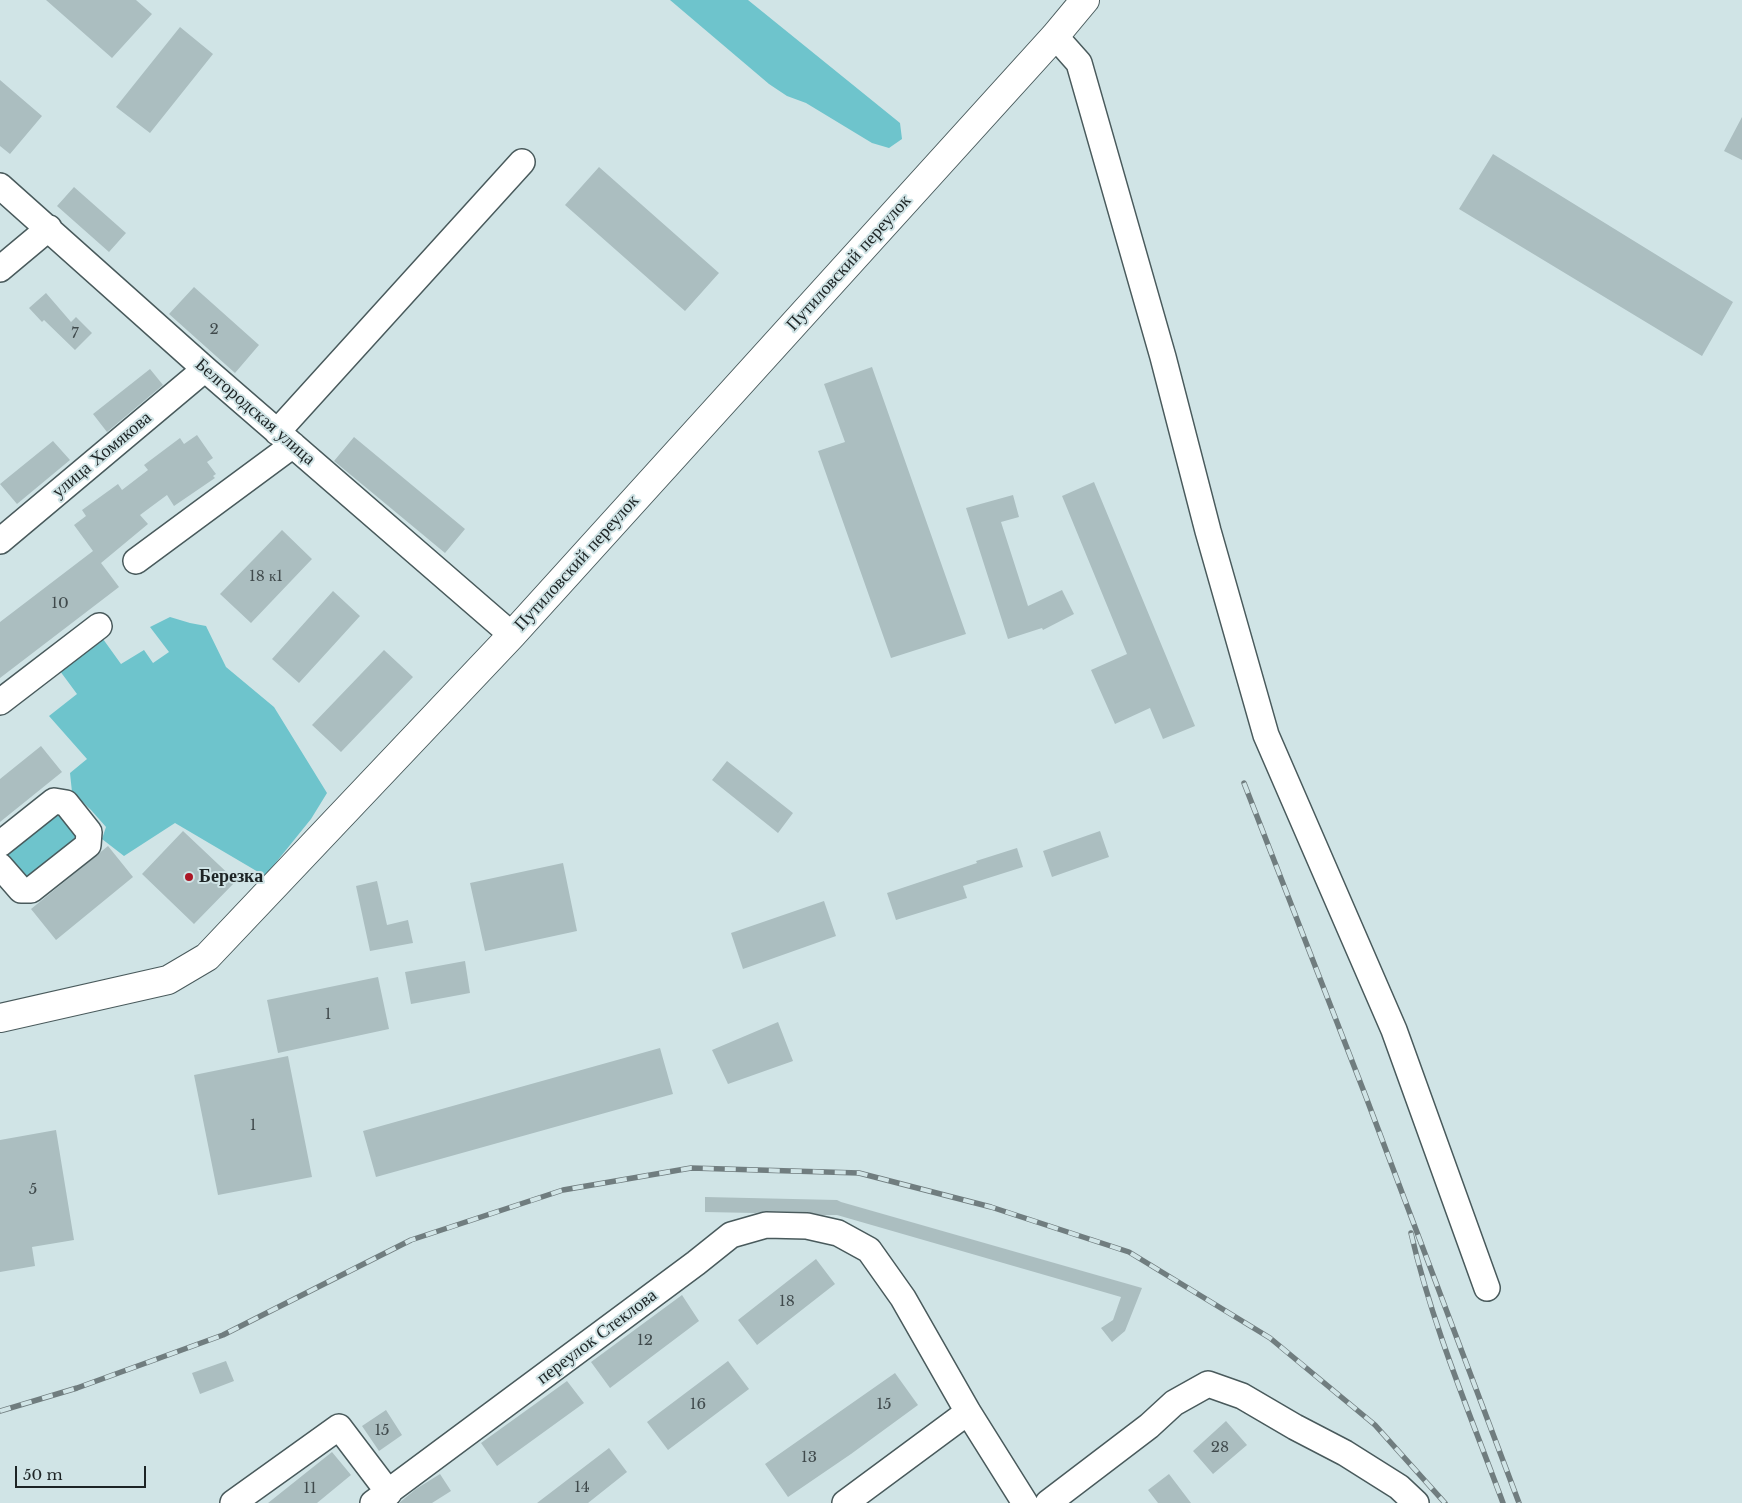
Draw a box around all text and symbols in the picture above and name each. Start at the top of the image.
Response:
street label: Путиловский переулок [782,190,916,336]
house number: 2 [209,321,219,339]
house number: 7 [71,325,79,343]
street label: Белгородская улица [190,354,320,470]
street label: улица Хомякова [48,407,156,503]
street label: Путиловский переулок [510,490,644,636]
house number: 18 к1 [249,568,283,586]
house number: 10 [51,595,69,613]
place label: Березка [199,866,263,888]
marker: Березка [183,871,195,883]
house number: 1 [325,1006,331,1024]
house number: 1 [250,1117,256,1135]
house number: 5 [29,1181,37,1199]
street label: переулок Стеклова [533,1285,661,1389]
house number: 18 [779,1293,795,1311]
house number: 12 [637,1332,653,1350]
house number: 16 [690,1396,706,1414]
house number: 15 [876,1396,892,1414]
house number: 15 [374,1422,390,1440]
house number: 28 [1211,1439,1229,1457]
house number: 13 [801,1449,817,1467]
scale bar [18,1456,149,1488]
text: 50 m [23,1465,63,1484]
house number: 14 [574,1479,590,1497]
house number: 11 [303,1480,317,1498]

